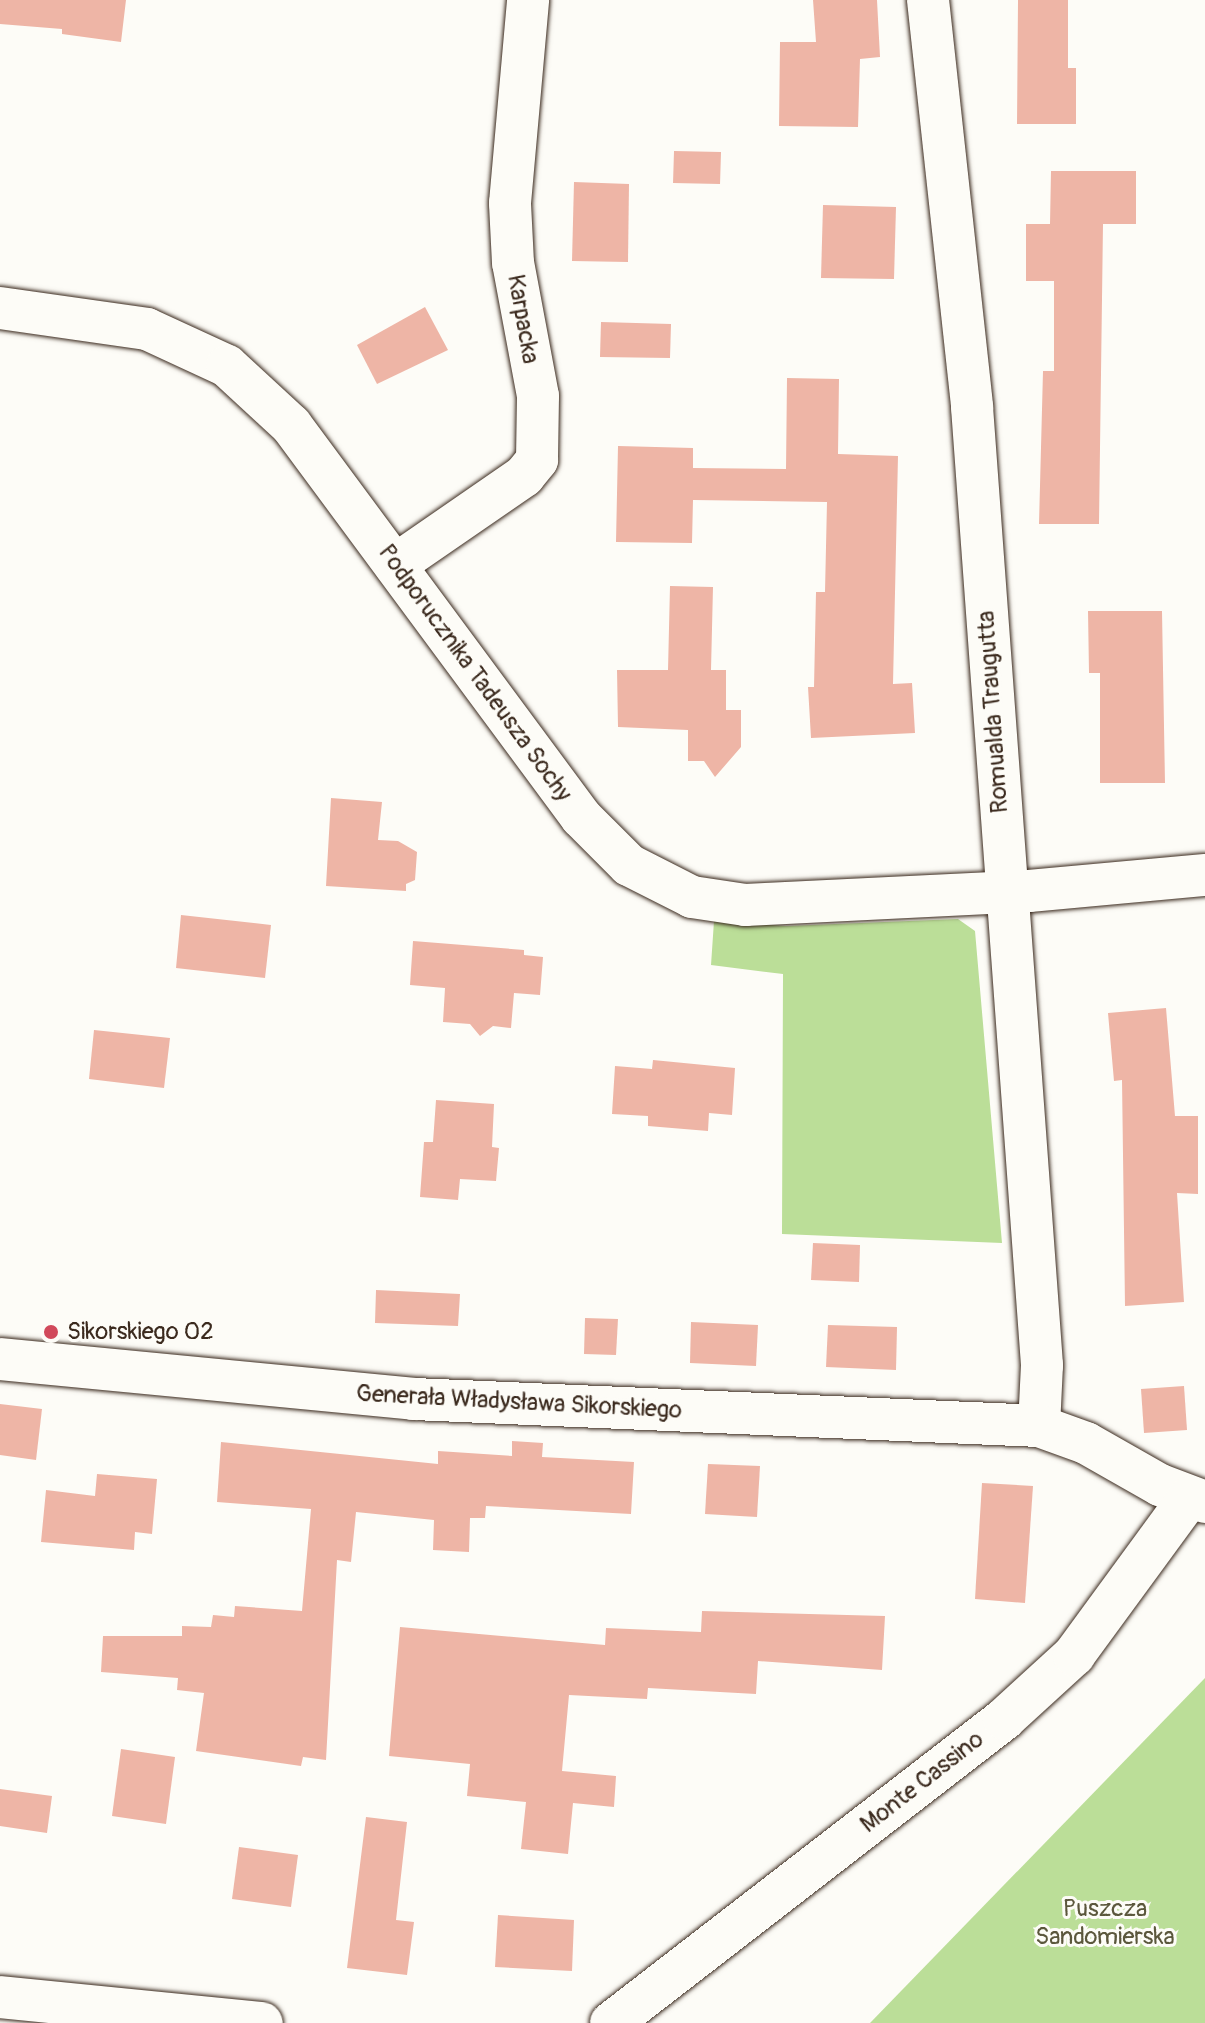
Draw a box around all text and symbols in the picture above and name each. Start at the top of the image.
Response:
street label: Karpacka [501,272,545,366]
street label: Podporucznika Tadeusza Sochy [372,539,578,807]
street label: Romualda Traugutta [972,610,1014,814]
place label: Sikorskiego 02 [67,1318,214,1346]
marker: Sikorskiego 02 [42,1323,60,1341]
street label: Generała Władysława Sikorskiego [355,1379,683,1425]
street label: Monte Cassino [855,1725,989,1839]
park label: Puszcza Sandomierska [1035,1895,1175,1951]

